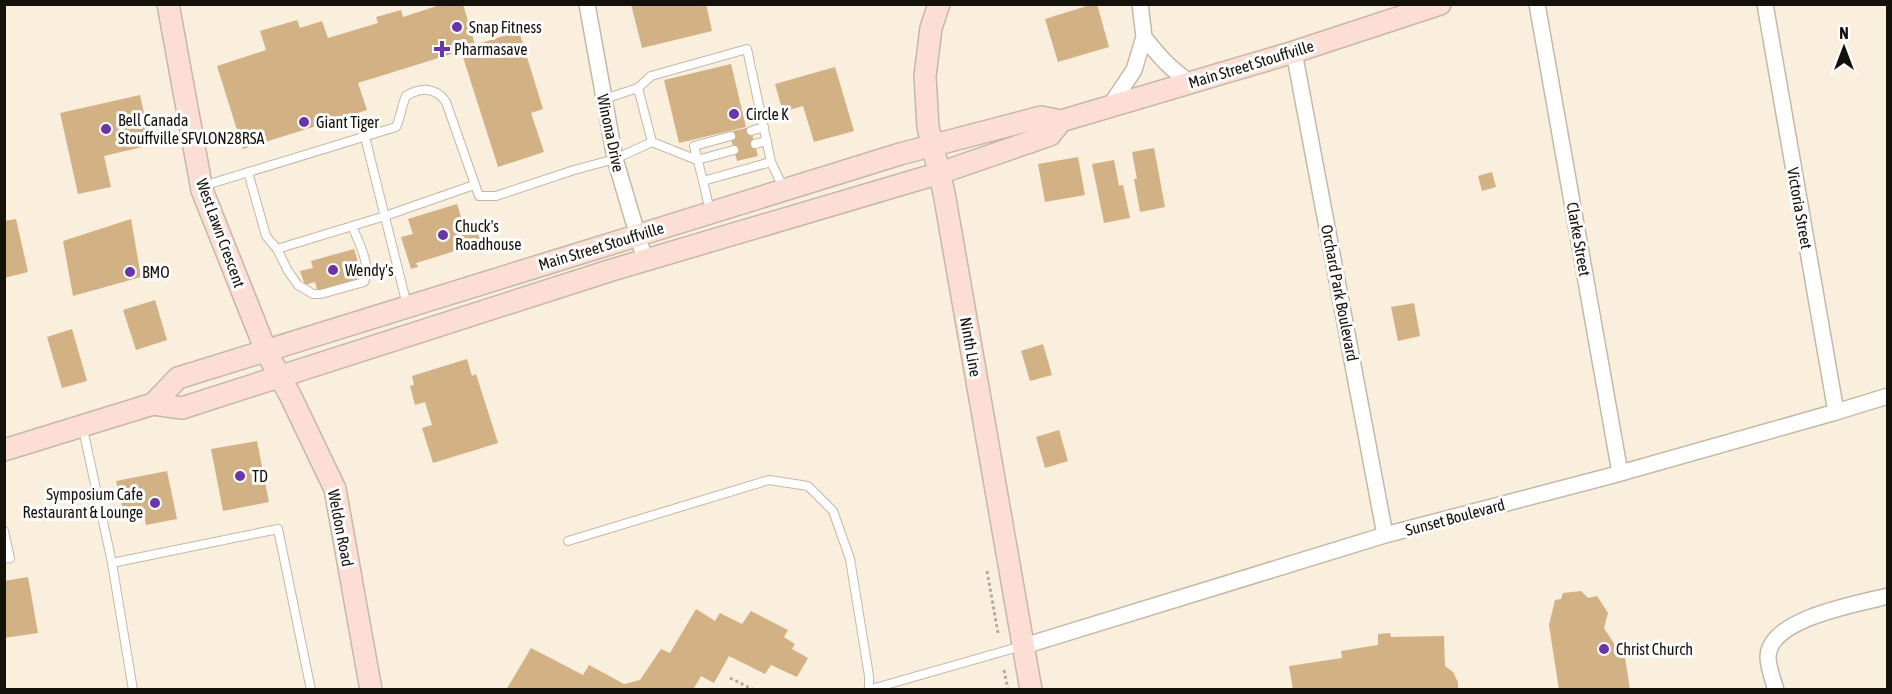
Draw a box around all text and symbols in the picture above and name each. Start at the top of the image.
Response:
place label: Snap Fitness [469,18,542,37]
north arrow [1814,18,1874,78]
marker: Snap Fitness [450,20,464,34]
text: N [1839,24,1849,42]
street label: Main Street Stouffville [1186,36,1316,92]
place label: Pharmasave [454,40,528,58]
marker: Pharmasave [435,42,449,56]
street label: Winona Drive [594,92,628,174]
place label: Circle K [746,105,789,123]
marker: Circle K [727,107,741,121]
place label: Bell Canada Stouffville SFVLON28RSA [118,111,265,147]
place label: Giant Tiger [316,113,379,132]
marker: Giant Tiger [297,115,311,129]
marker: Bell Canada Stouffville SFVLON28RSA [99,122,113,136]
street label: Victoria Street [1784,166,1816,251]
street label: West Lawn Crescent [193,176,249,290]
street label: Clarke Street [1564,201,1594,278]
place label: Chuck's Roadhouse [455,217,521,253]
street label: Main Street Stouffville [536,218,666,274]
street label: Orchard Park Boulevard [1318,223,1362,363]
marker: Chuck's Roadhouse [436,228,450,242]
place label: Wendy's [345,261,394,280]
place label: BMO [142,263,170,281]
marker: Wendy's [326,263,340,277]
marker: BMO [123,265,137,279]
street label: Ninth Line [957,316,985,378]
place label: TD [252,467,268,485]
marker: TD [233,469,247,483]
place label: Symposium Cafe Restaurant & Lounge [22,485,143,522]
street label: Weldon Road [325,488,357,568]
street label: Sunset Boulevard [1403,495,1507,539]
marker: Symposium Cafe Restaurant & Lounge [148,496,162,510]
place label: Christ Church [1616,640,1693,658]
marker: Christ Church [1597,642,1611,656]

